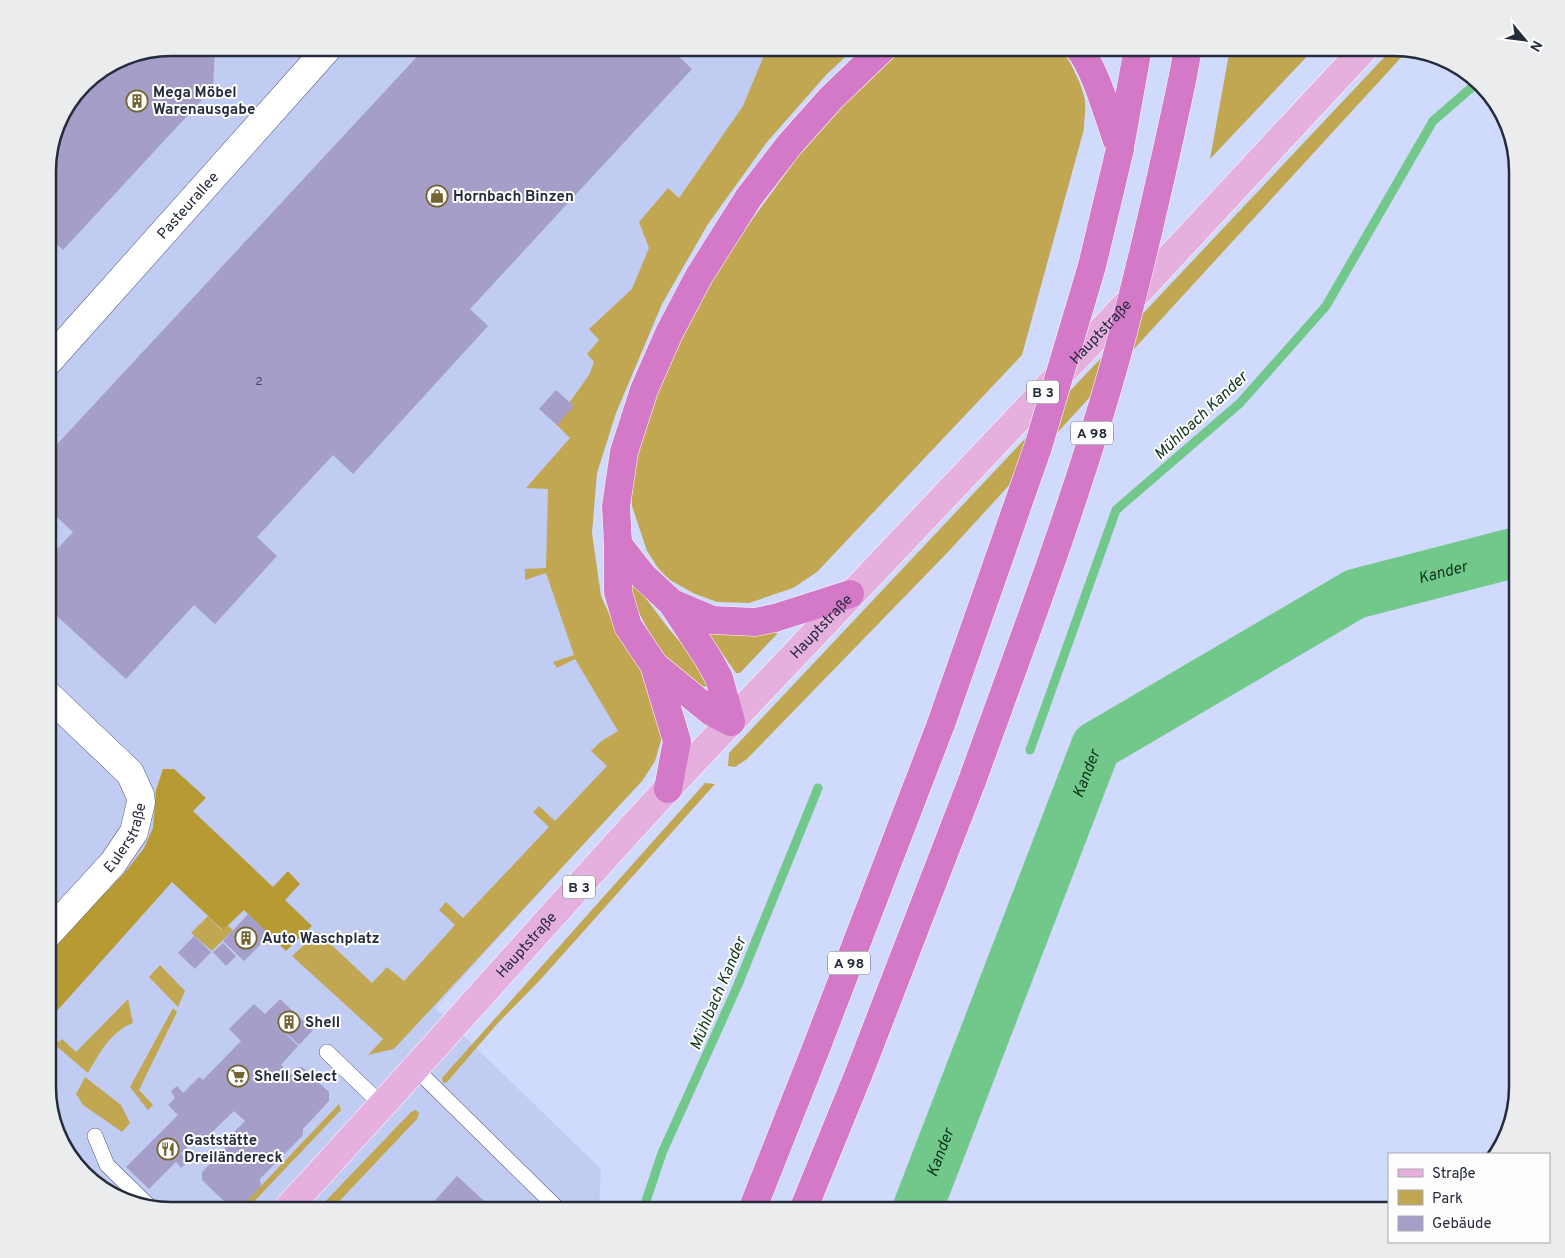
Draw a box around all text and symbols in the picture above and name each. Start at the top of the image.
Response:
north arrow [1500,15,1550,65]
text: N [1525,37,1545,54]
place label: Mega Möbel Warenausgabe [153,84,255,120]
building icon: Mega Möbel Warenausgabe [125,89,149,113]
street label: Pasteurallee [154,169,224,244]
shop icon: Hornbach Binzen [425,184,449,208]
place label: Hornbach Binzen [453,188,574,207]
street label: Hauptstraße [1067,296,1137,369]
water label: Mühlbach Kander [1150,367,1254,465]
house number: 2 [255,374,263,390]
road number: B 3 [1027,381,1059,404]
road number: A 98 [1071,422,1113,444]
water label: Kander [1416,557,1472,589]
street label: Hauptstraße [787,591,857,664]
water label: Kander [1069,745,1106,801]
street label: Eulerstraße [100,801,151,878]
road number: B 3 [563,876,595,899]
street label: Hauptstraße [493,909,562,983]
building icon: Auto Waschplatz [234,926,258,950]
place label: Auto Waschplatz [262,930,380,949]
water label: Mühlbach Kander [686,933,752,1053]
road number: A 98 [828,951,870,974]
building icon: Shell [277,1010,301,1034]
place label: Shell [305,1014,340,1033]
supermarket icon: Shell Select [226,1064,250,1088]
place label: Shell Select [254,1068,337,1087]
water label: Kander [923,1124,960,1180]
place label: Gaststätte Dreiländereck [184,1132,283,1168]
restaurant icon: Gaststätte Dreiländereck [156,1137,180,1161]
legend [1388,1153,1550,1243]
text: Straße [1432,1165,1476,1184]
text: Park [1432,1190,1463,1209]
text: Gebäude [1432,1215,1492,1234]

